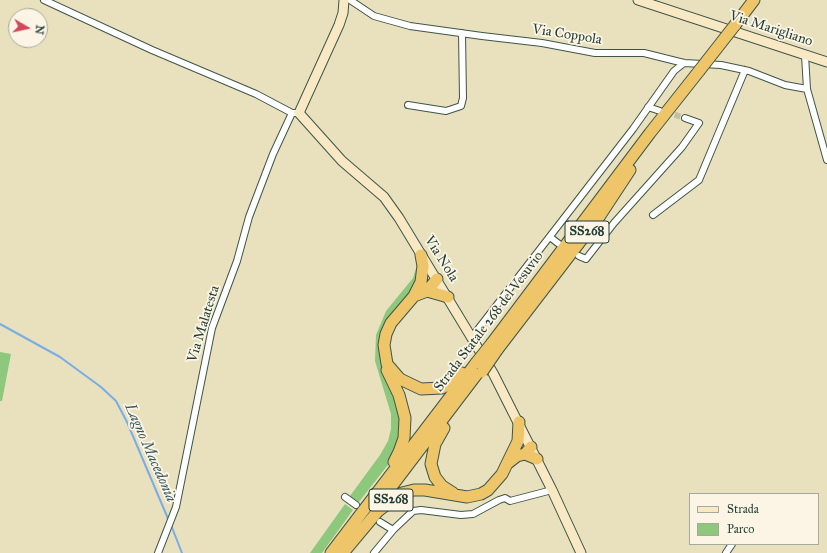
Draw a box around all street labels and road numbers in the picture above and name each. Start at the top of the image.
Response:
street label: Via Marigliano [727,8,815,50]
street label: Via Coppola [531,21,603,49]
road number: SS268 [565,221,609,243]
street label: Via Nola [420,233,462,285]
street label: Strada Statale 268 del Vesuvio [431,248,547,396]
street label: Via Malatesta [184,284,224,364]
road number: SS268 [369,489,413,511]

